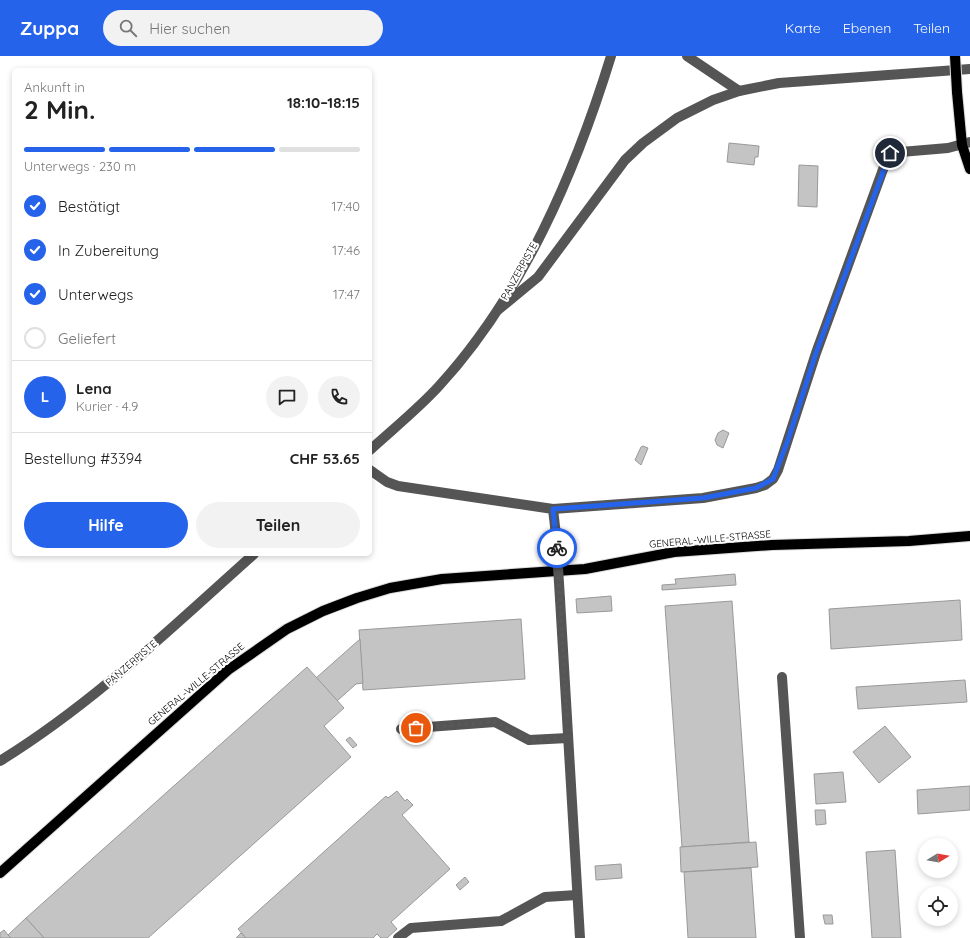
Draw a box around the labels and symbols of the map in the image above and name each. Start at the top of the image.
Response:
pin [873,136,907,170]
street label: PANZERPISTE [498,240,540,302]
street label: GENERAL-WILLE-STRASSE [649,527,772,551]
courier [537,528,577,568]
street label: PANZERPISTE [103,637,160,689]
street label: GENERAL-WILLE-STRASSE [145,640,247,728]
pin [399,711,433,745]
north arrow [918,838,958,878]

